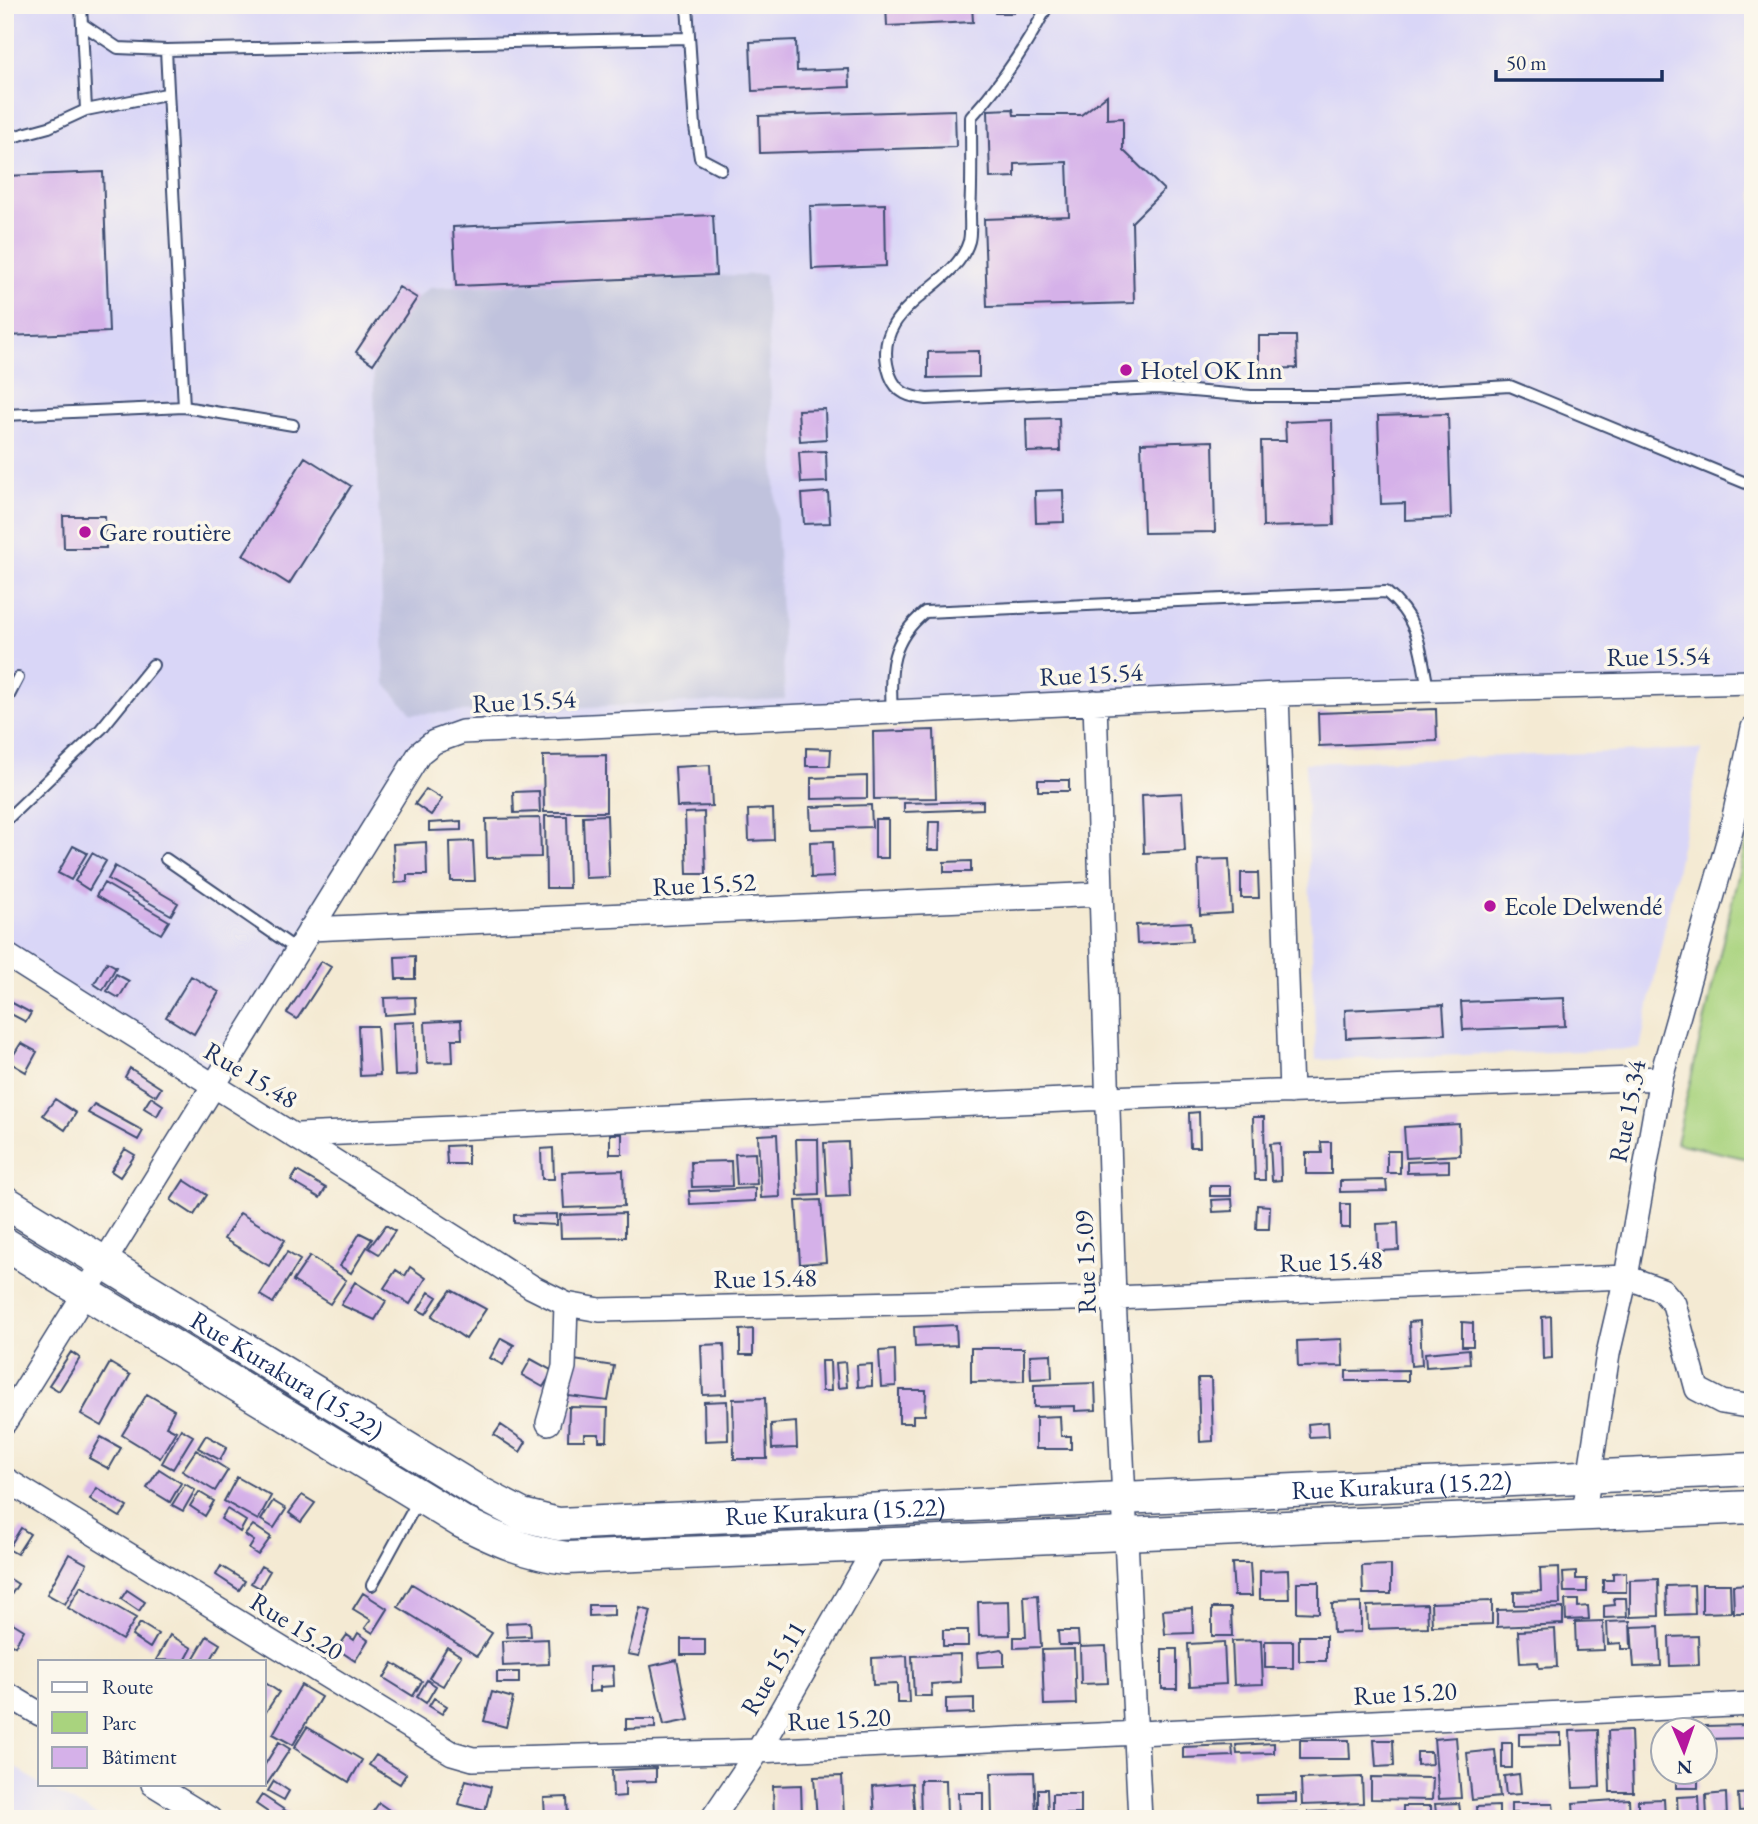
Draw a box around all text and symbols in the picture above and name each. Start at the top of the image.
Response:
scale bar [1496,38,1662,82]
text: 50 m [1506,49,1547,76]
place label: Hotel OK Inn [1140,353,1283,387]
marker: Hotel OK Inn [1118,362,1134,378]
place label: Gare routière [99,515,231,549]
marker: Gare routière [77,524,93,540]
street label: Rue 15.54 [1606,638,1711,674]
street label: Rue 15.54 [1038,654,1144,694]
street label: Rue 15.54 [471,681,577,721]
street label: Rue 15.52 [651,864,757,904]
place label: Ecole Delwendé [1504,889,1662,923]
marker: Ecole Delwendé [1482,898,1498,914]
street label: Rue 15.48 [198,1034,304,1116]
street label: Rue 15.34 [1600,1056,1654,1165]
street label: Rue 15.09 [1066,1209,1104,1314]
street label: Rue 15.48 [1279,1242,1383,1280]
street label: Rue 15.48 [713,1260,817,1296]
street label: Rue Kurakura (15.22) [184,1303,390,1447]
street label: Rue Kurakura (15.22) [1291,1463,1512,1507]
street label: Rue Kurakura (15.22) [724,1489,946,1533]
street label: Rue 15.20 [244,1584,350,1668]
street label: Rue 15.11 [732,1615,814,1721]
legend [38,1660,266,1786]
text: Route [102,1673,153,1700]
street label: Rue 15.20 [1352,1673,1458,1713]
street label: Rue 15.20 [786,1699,892,1739]
text: Parc [102,1709,136,1736]
north arrow [1650,1716,1720,1786]
text: Bâtiment [102,1743,177,1770]
text: N [1676,1755,1693,1780]

